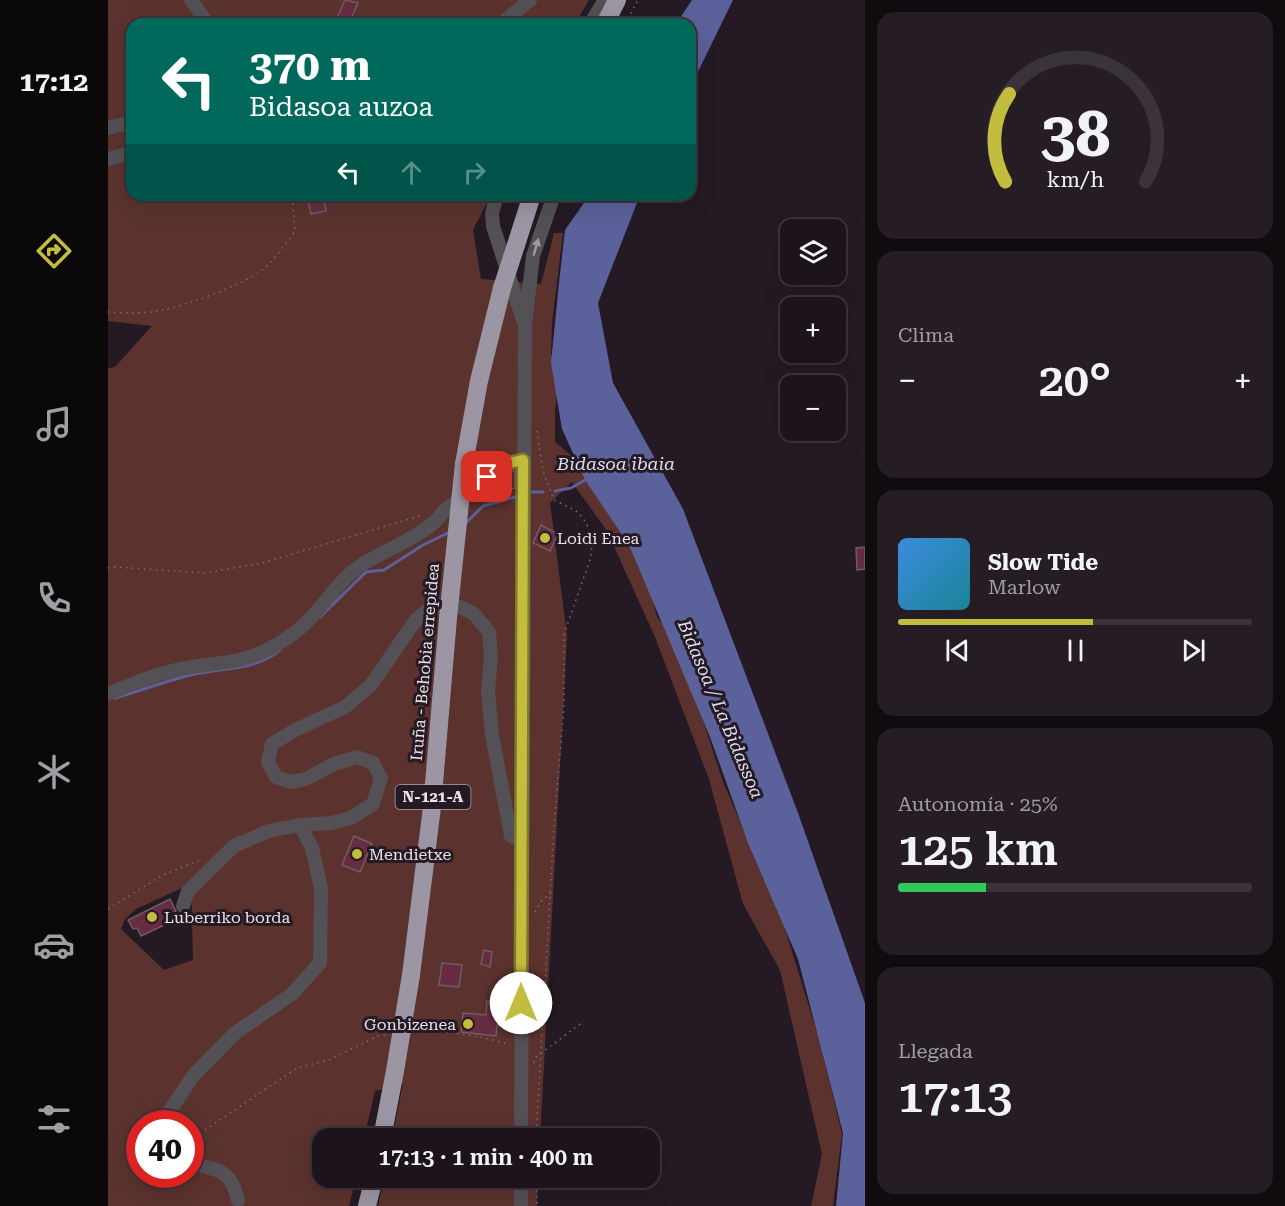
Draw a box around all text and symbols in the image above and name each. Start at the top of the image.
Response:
text: 370 m [249,41,371,90]
icon: left [150,42,228,120]
text: 17:12 [20,66,88,98]
text: Bidasoa auzoa [249,91,433,123]
text: 38 [1040,99,1110,172]
icon: left [332,156,365,189]
icon: ahead [395,156,428,189]
icon: right [458,156,491,189]
text: km/h [1046,168,1104,193]
map controls [780,219,846,441]
button: layers [780,219,846,285]
icon: directions [33,230,75,272]
one-way arrow [532,238,541,256]
button: + [780,297,846,363]
text: Clima [898,323,954,347]
text: 20° [1039,354,1111,407]
text: − [898,361,916,400]
text: + [1234,361,1252,400]
button: − [780,375,846,441]
icon: music [33,403,75,445]
pin [461,451,512,502]
water label: Bidasoa ibaia [556,453,675,474]
icon: arrive [470,460,503,493]
place label: Loidi Enea [557,529,640,548]
marker: Loidi Enea [538,531,552,545]
text: Slow Tide [988,550,1098,575]
street label: Iruña - Behobia errepidea [407,562,443,762]
text: Marlow [988,575,1061,599]
icon: phone [33,577,75,619]
water label: Bidasoa / La Bidassoa [673,616,768,802]
icon: previous [941,634,974,667]
icon: pause [1059,634,1092,667]
icon: next [1177,634,1210,667]
icon: climate [33,751,75,793]
road number: N-121-A [396,785,470,809]
text: Autonomía · 25% [898,792,1058,816]
text: 125 km [898,823,1058,876]
place label: Mendietxe [369,845,452,864]
marker: Mendietxe [350,847,364,861]
place label: Luberriko borda [164,908,291,927]
marker: Luberriko borda [145,910,159,924]
icon: car [33,924,75,966]
position arrow [489,971,553,1035]
place label: Gonbizenea [364,1015,456,1034]
marker: Gonbizenea [461,1017,475,1031]
text: Llegada [898,1039,973,1063]
text: 17:13 [898,1070,1012,1123]
icon: filters [33,1098,75,1140]
speed limit sign: 40 [126,1110,204,1188]
text: 17:13 · 1 min · 400 m [379,1145,593,1170]

